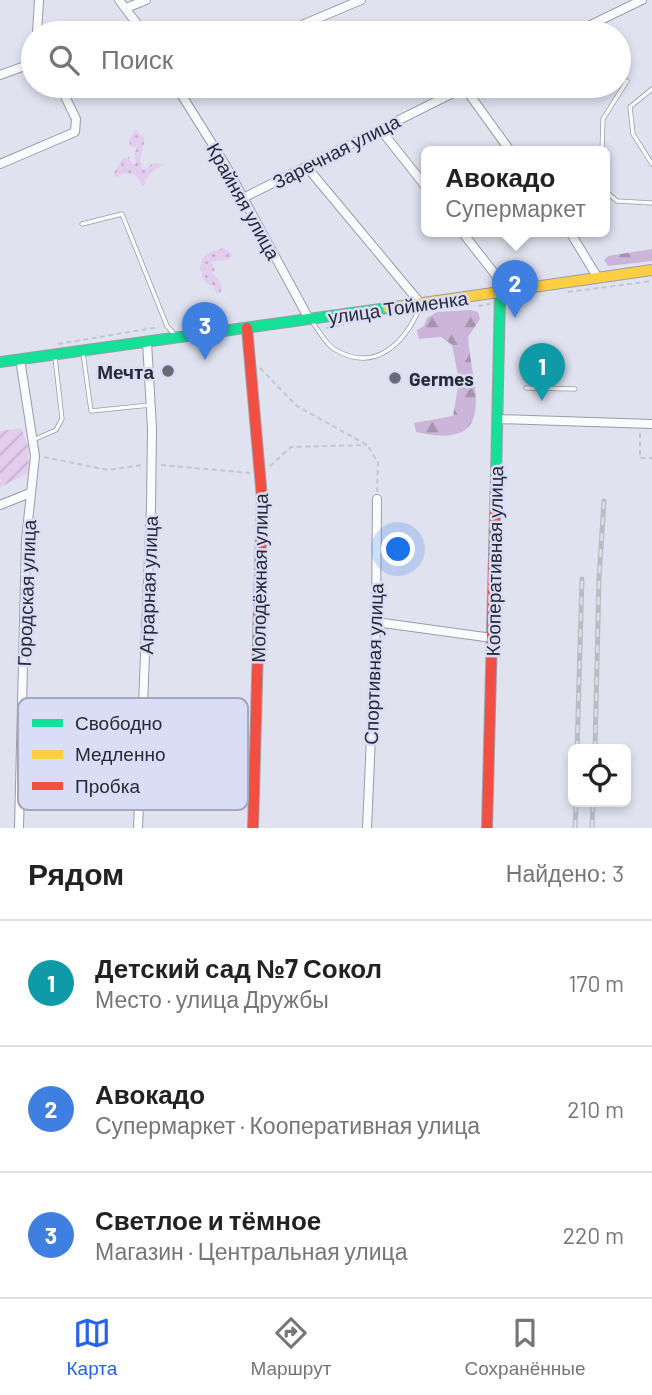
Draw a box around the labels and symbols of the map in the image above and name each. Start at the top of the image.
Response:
street label: Заречная улица [268,109,404,193]
street label: Крайняя улица [202,139,286,264]
pin: 2 [492,260,538,318]
street label: улица Тойменка [327,286,470,328]
pin: 3 [182,302,228,360]
pin: 1 [519,343,565,401]
place label: Мечта [97,360,154,383]
marker: Мечта [160,363,176,379]
place label: Germes [409,367,474,390]
marker: Germes [387,370,403,386]
street label: Кооперативная улица [481,465,507,656]
street label: Молодёжная улица [246,493,272,663]
street label: Аграрная улица [134,515,162,655]
street label: Городская улица [12,519,40,667]
your location [381,532,415,566]
street label: Спортивная улица [359,582,387,745]
legend [18,698,248,810]
text: Свободно [75,711,162,734]
text: Медленно [75,742,165,765]
text: Пробка [75,774,140,797]

